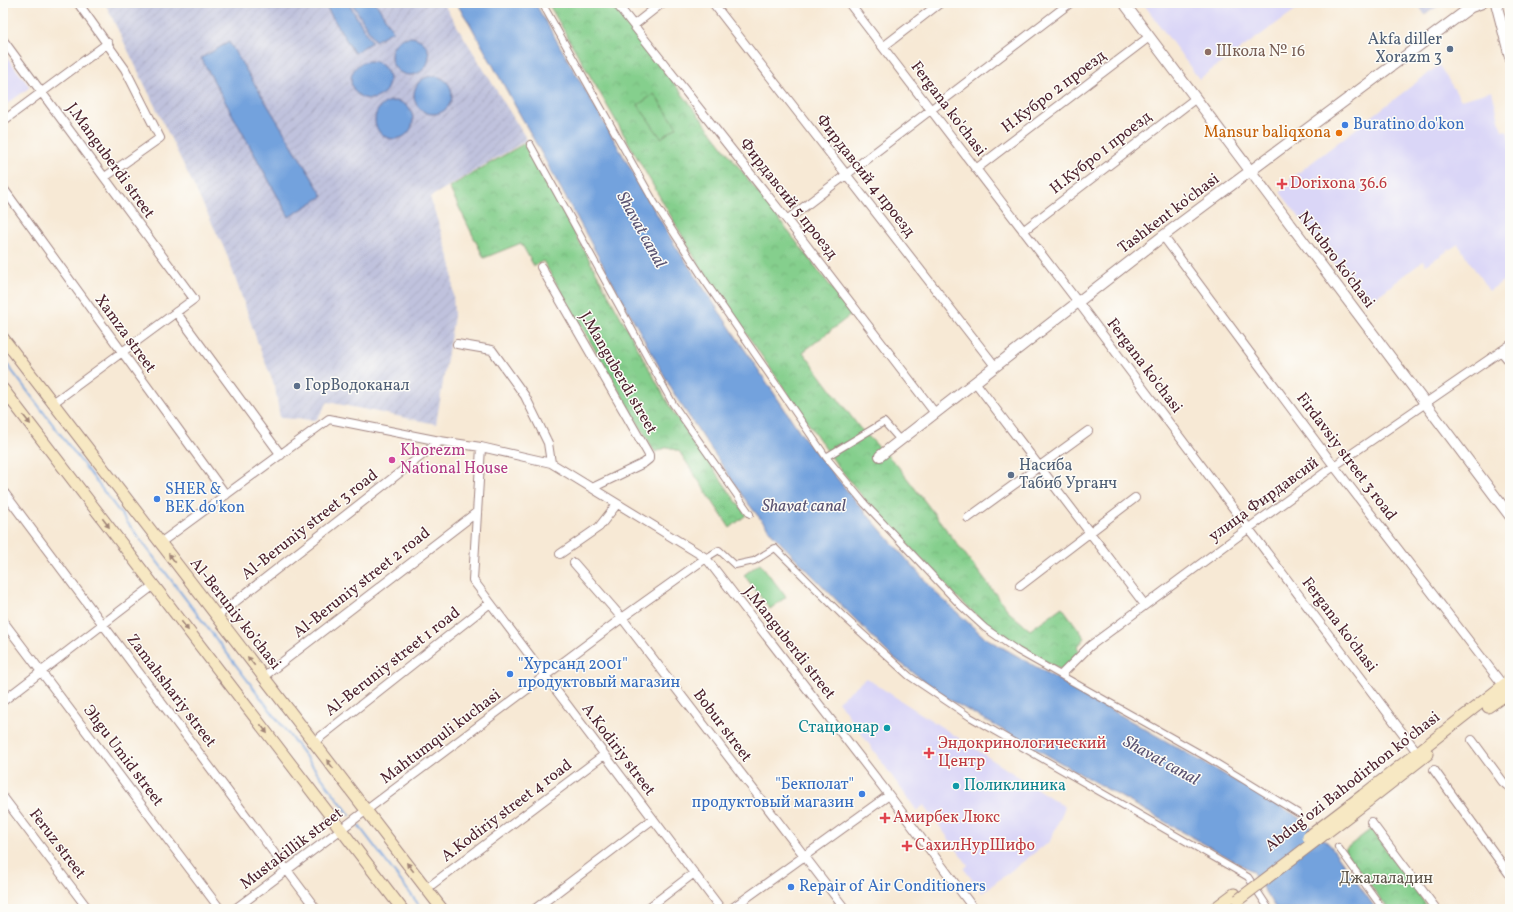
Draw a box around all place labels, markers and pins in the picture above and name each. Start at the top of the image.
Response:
place label: Akfa diller Xorazm 3 [1368,29,1442,69]
place label: Школа № 16 [1216,41,1305,63]
marker: Akfa diller Xorazm 3 [1445,44,1455,54]
marker: Школа № 16 [1203,47,1213,57]
place label: Buratino do'kon [1353,114,1465,136]
marker: Buratino do'kon [1340,120,1350,130]
place label: Mansur baliqxona [1204,122,1331,144]
marker: Mansur baliqxona [1334,128,1344,138]
place label: Dorixona 36.6 [1290,173,1387,195]
marker: Dorixona 36.6 [1277,179,1287,189]
place label: ГорВодоканал [305,375,410,397]
marker: ГорВодоканал [292,381,302,391]
place label: Khorezm National House [400,440,508,480]
marker: Khorezm National House [387,455,397,465]
place label: Насиба Табиб Урганч [1019,455,1117,495]
marker: Насиба Табиб Урганч [1006,470,1016,480]
place label: SHER & BEK do'kon [165,479,245,519]
marker: SHER & BEK do'kon [152,494,162,504]
place label: "Хурсанд 2001" продуктовый магазин [518,654,681,694]
marker: "Хурсанд 2001" продуктовый магазин [505,669,515,679]
place label: Стационар [799,717,879,739]
marker: Стационар [882,723,892,733]
place label: Эндокринологический Центр [938,733,1106,773]
marker: Эндокринологический Центр [923,747,935,759]
place label: "Бекполат" продуктовый магазин [692,774,854,814]
place label: Поликлиника [964,775,1066,797]
marker: Поликлиника [951,781,961,791]
marker: "Бекполат" продуктовый магазин [857,789,867,799]
place label: Амирбек Люкс [893,807,1000,829]
marker: Амирбек Люкс [880,813,890,823]
place label: СахилНурШифо [915,835,1035,857]
marker: СахилНурШифо [902,841,912,851]
place label: Repair of Air Conditioners [799,876,986,898]
marker: Repair of Air Conditioners [786,882,796,892]

